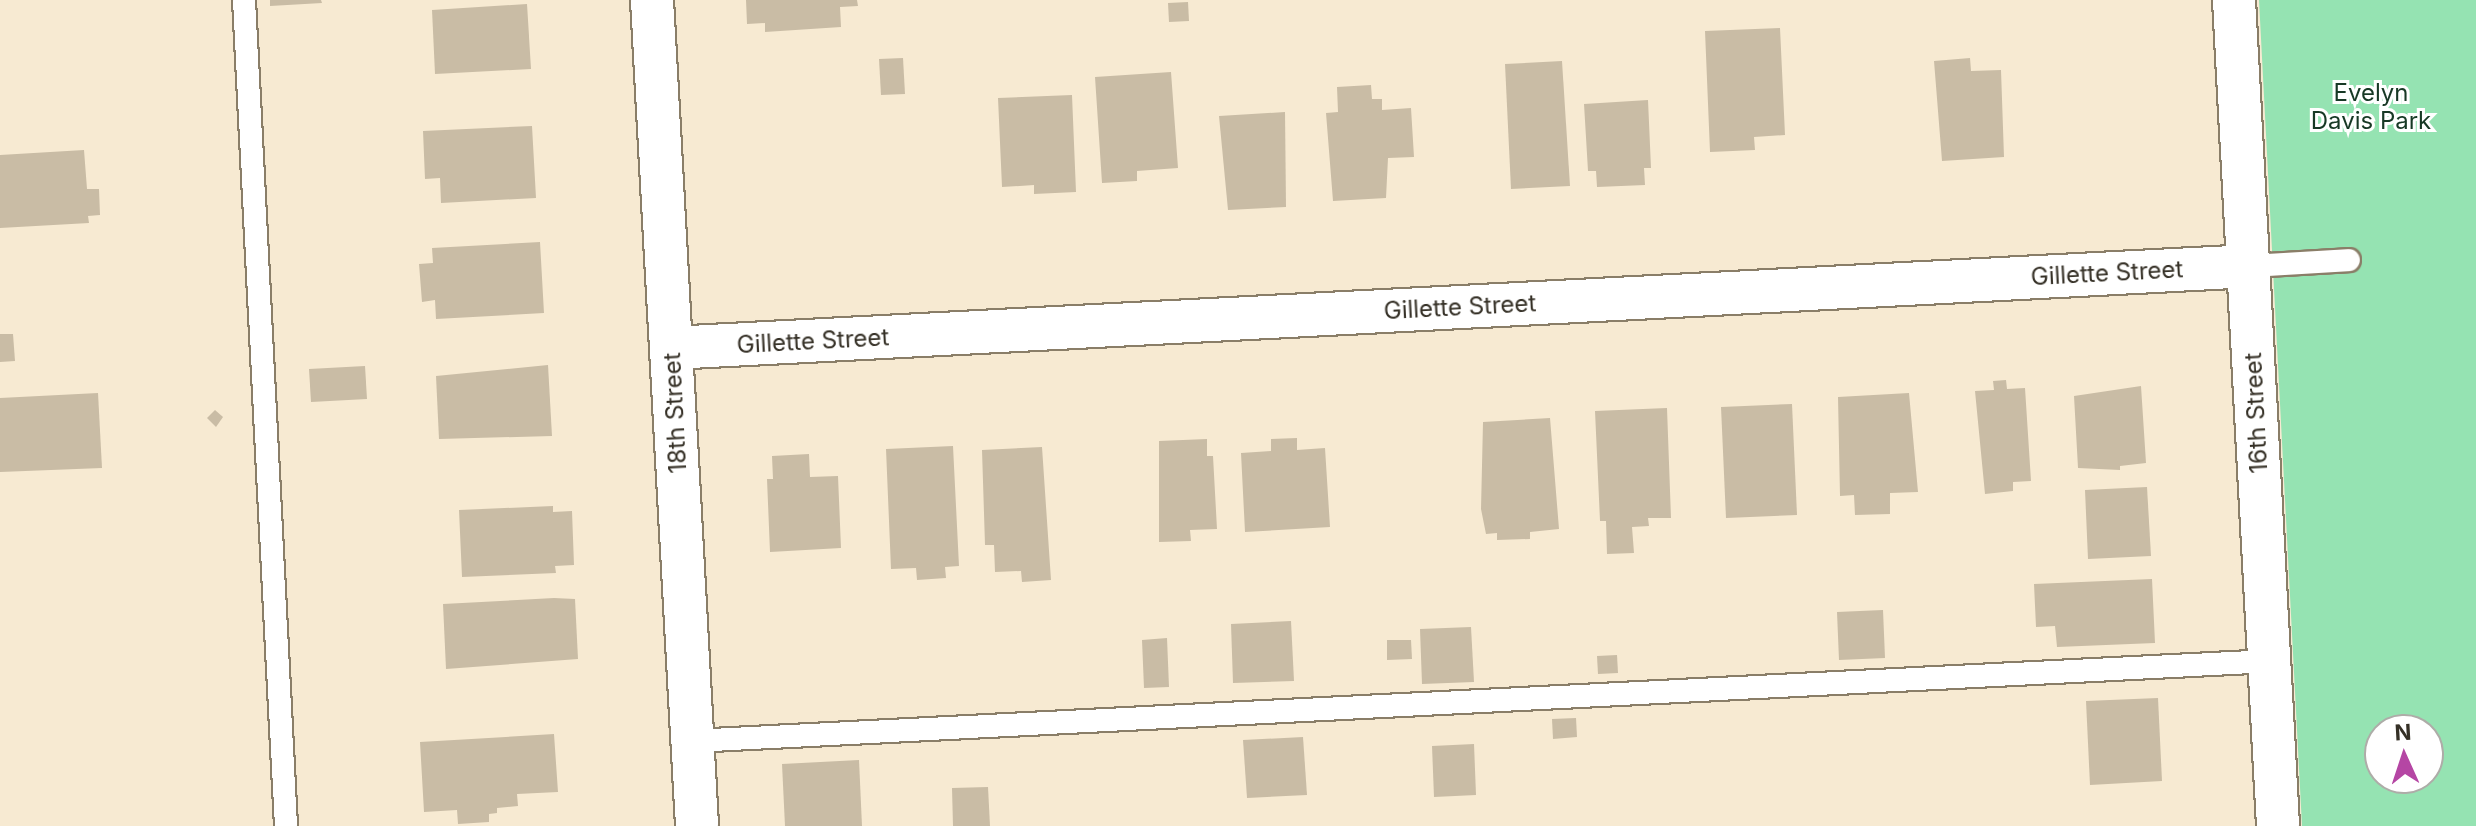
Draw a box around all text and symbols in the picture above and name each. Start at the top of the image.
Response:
park label: Evelyn Davis Park [2311,79,2431,135]
street label: Gillette Street [2030,255,2184,291]
street label: Gillette Street [1383,289,1537,325]
street label: Gillette Street [736,323,890,359]
street label: 18th Street [657,352,693,474]
street label: 16th Street [2238,352,2274,474]
north arrow [2364,714,2444,794]
text: N [2394,719,2412,745]

